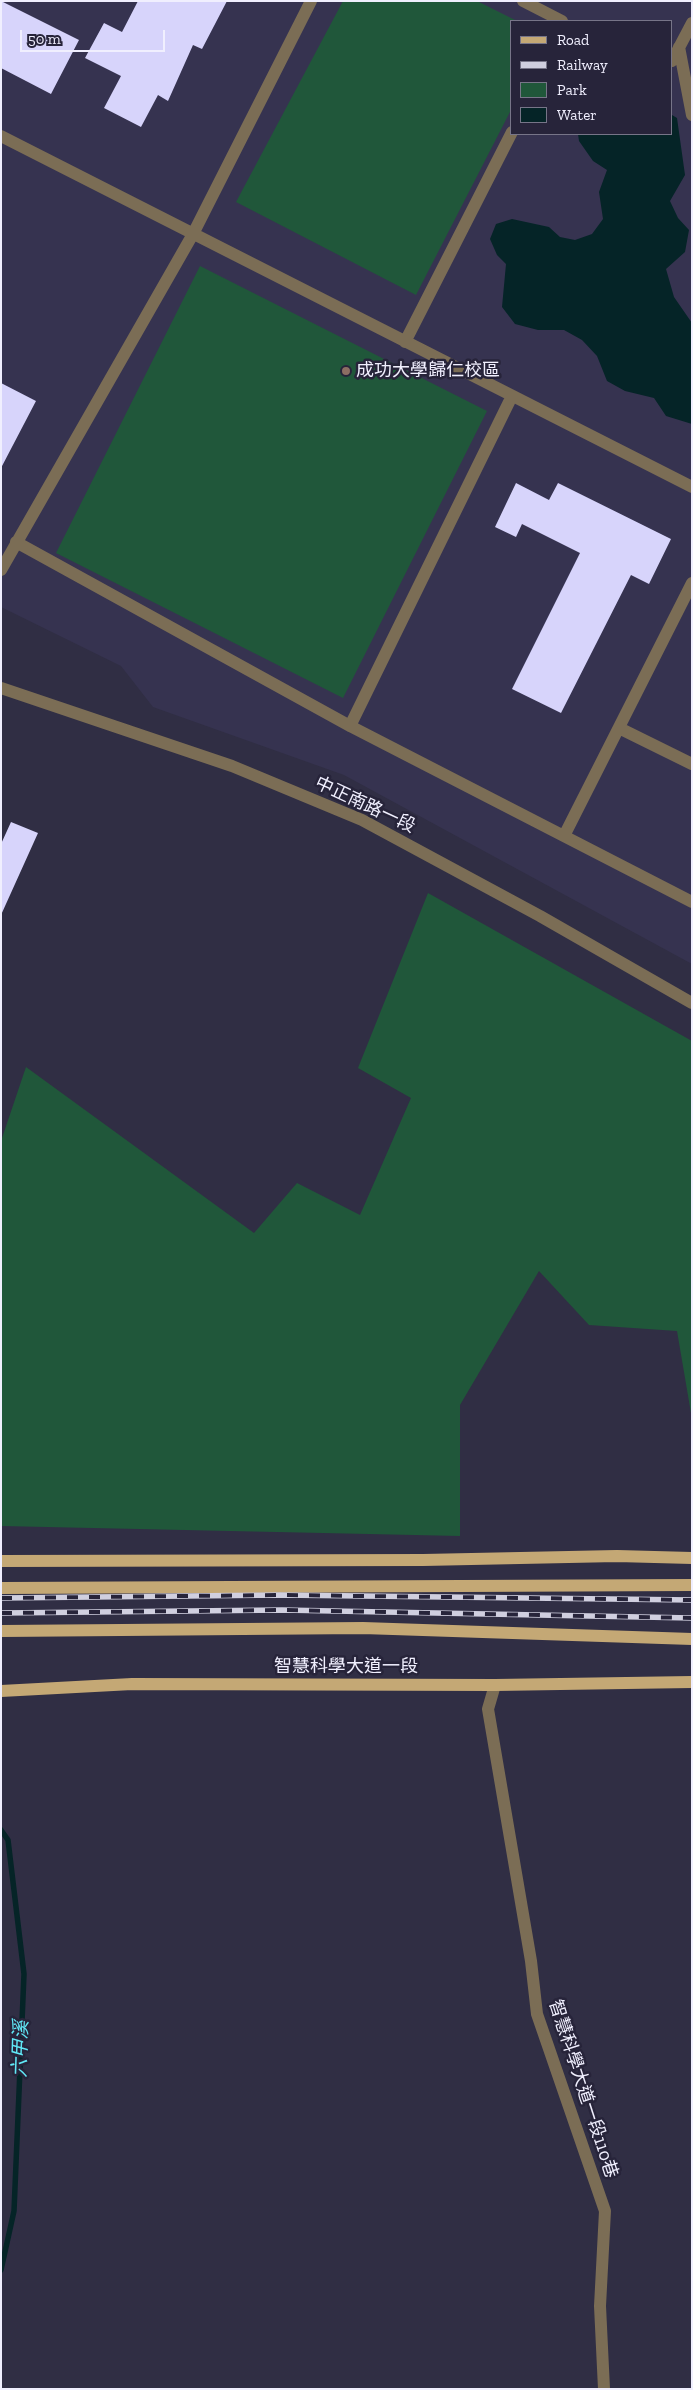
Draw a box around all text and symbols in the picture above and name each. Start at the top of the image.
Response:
scale bar [22,20,168,52]
legend [510,20,673,135]
text: 50 m [28,30,61,48]
text: Road [557,31,589,49]
text: Railway [557,56,608,74]
text: Park [557,81,587,99]
text: Water [557,106,597,124]
place label: 成功大學歸仁校區 [356,360,500,382]
marker: 成功大學歸仁校區 [340,365,352,377]
street label: 中正南路一段 [311,772,419,838]
street label: 智慧科學大道一段 [274,1656,418,1678]
street label: 智慧科學大道一段110巷 [544,1997,622,2181]
water label: 六甲溪 [9,2020,33,2078]

